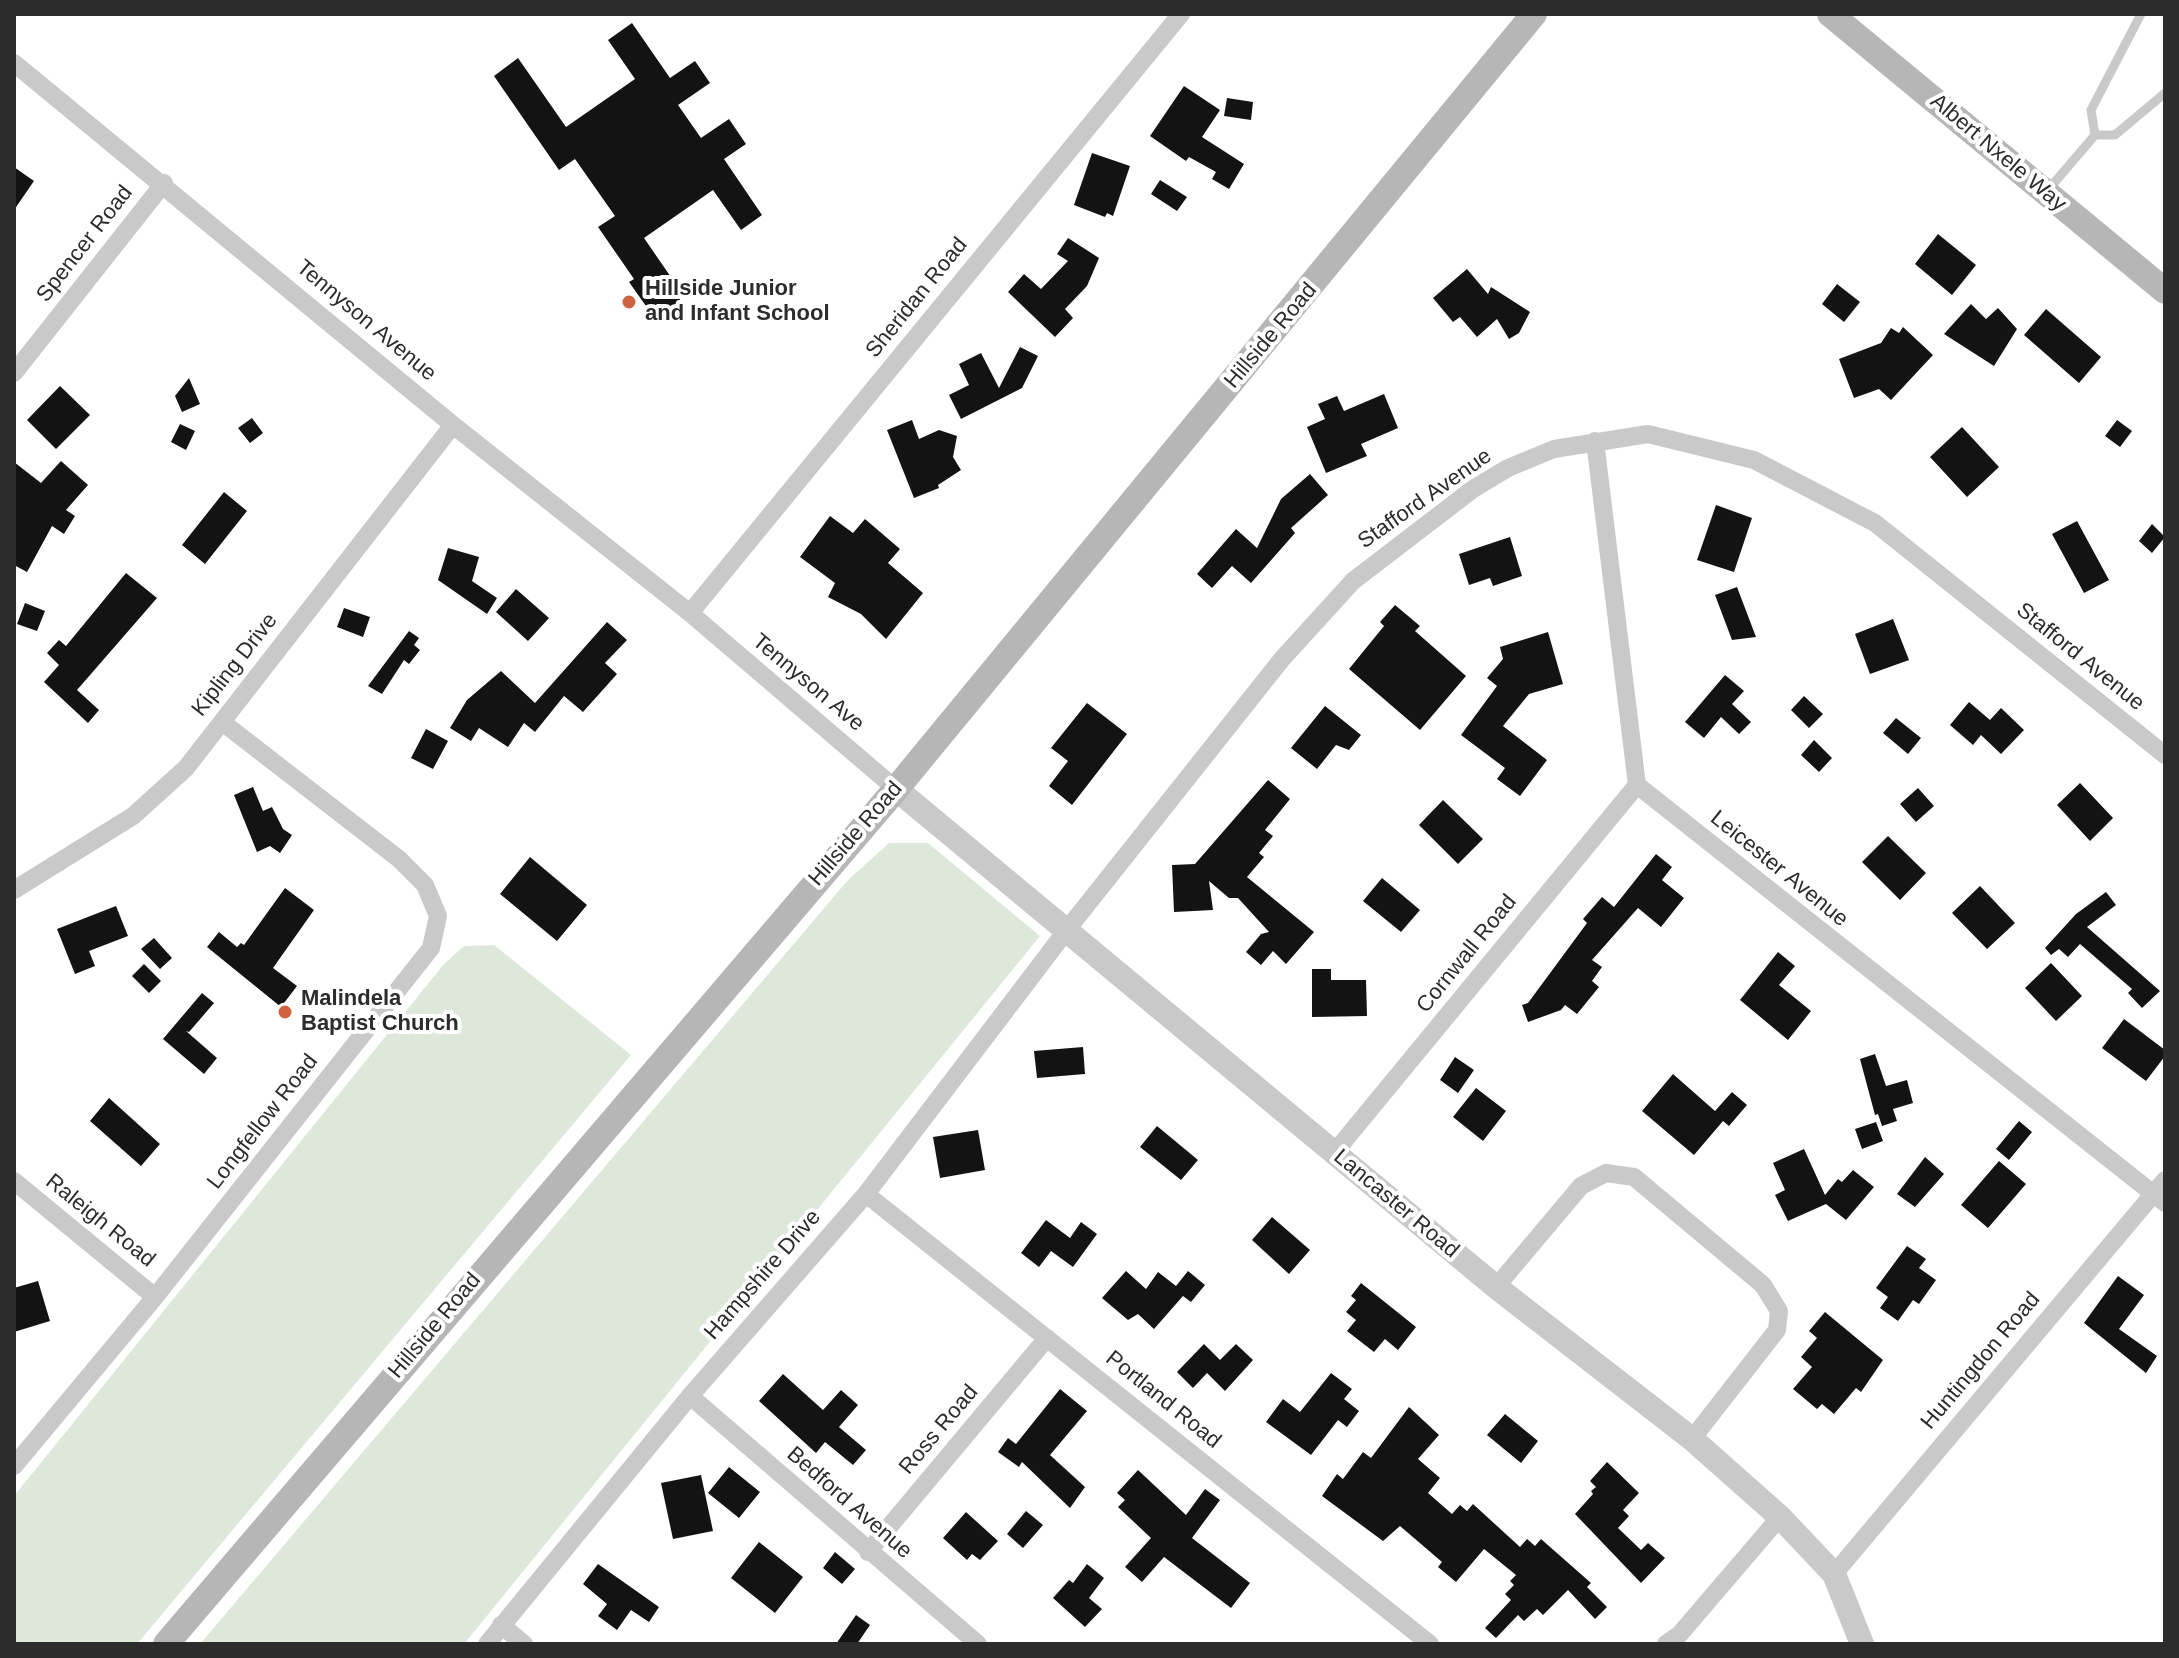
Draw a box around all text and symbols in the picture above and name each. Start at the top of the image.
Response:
street label: Albert Nxele Way [1925,89,2071,217]
street label: Spencer Road [31,180,139,308]
street label: Sheridan Road [861,233,973,363]
street label: Tennyson Avenue [291,255,441,387]
place label: Hillside Junior and Infant School [645,276,830,328]
street label: Hillside Road [1219,278,1323,394]
marker: Hillside Junior and Infant School [620,293,638,311]
street label: Stafford Avenue [1353,443,1497,555]
street label: Stafford Avenue [2011,597,2149,717]
street label: Kipling Drive [187,608,283,722]
street label: Tennyson Ave [747,629,869,737]
street label: Hillside Road [804,776,908,892]
street label: Leicester Avenue [1705,805,1853,933]
street label: Cornwall Road [1411,890,1523,1018]
place label: Malindela Baptist Church [301,986,459,1038]
marker: Malindela Baptist Church [276,1003,294,1021]
street label: Longfellow Road [202,1049,324,1195]
street label: Lancaster Road [1328,1144,1464,1264]
street label: Raleigh Road [40,1169,160,1273]
street label: Hampshire Drive [699,1205,827,1345]
street label: Hillside Road [383,1268,487,1384]
street label: Huntingdon Road [1916,1287,2046,1435]
street label: Portland Road [1100,1345,1226,1455]
street label: Ross Road [894,1380,984,1480]
street label: Bedford Avenue [781,1441,917,1565]

